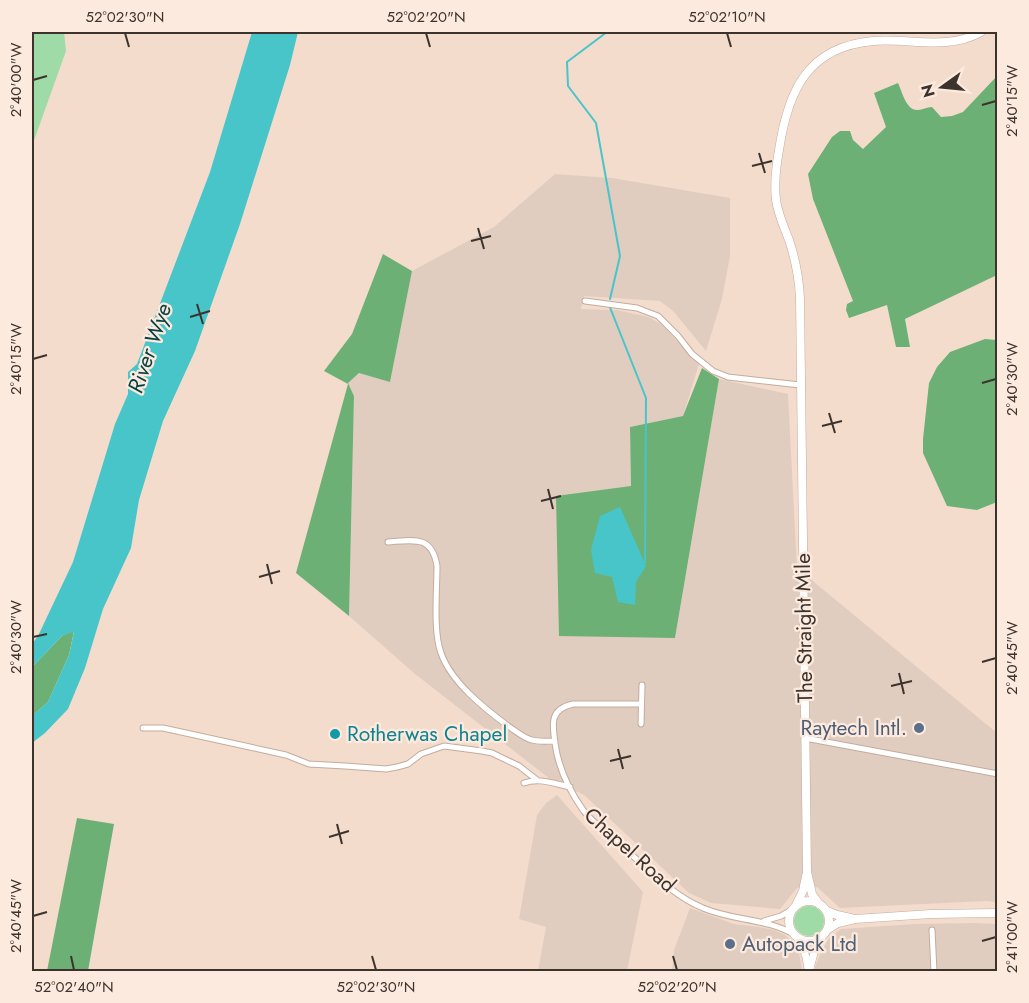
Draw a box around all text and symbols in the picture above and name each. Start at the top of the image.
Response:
text: 52°02'30"N [86,6,164,28]
text: 52°02'20"N [386,6,466,28]
text: 52°02'10"N [688,6,766,28]
text: 2°40'00"W [5,43,27,117]
north arrow [912,57,972,117]
text: 2°40'15"W [1001,65,1023,137]
text: N [915,82,941,100]
water label: River Wye [119,299,179,397]
text: 2°40'15"W [5,323,27,395]
text: 2°40'30"W [1001,342,1023,416]
street label: The Straight Mile [788,553,820,703]
text: 2°40'30"W [5,600,27,674]
text: 2°40'45"W [1001,621,1023,695]
place label: Raytech Intl. [800,713,907,743]
place label: Rotherwas Chapel [347,719,507,749]
marker: Raytech Intl. [912,721,926,735]
marker: Rotherwas Chapel [328,727,342,741]
street label: Chapel Road [577,800,683,900]
text: 2°40'45"W [5,879,27,953]
text: 2°41'00"W [1001,901,1023,973]
place label: Autopack Ltd [742,929,857,959]
marker: Autopack Ltd [723,937,737,951]
text: 52°02'40"N [34,976,114,998]
text: 52°02'30"N [337,976,415,998]
text: 52°02'20"N [637,976,717,998]

